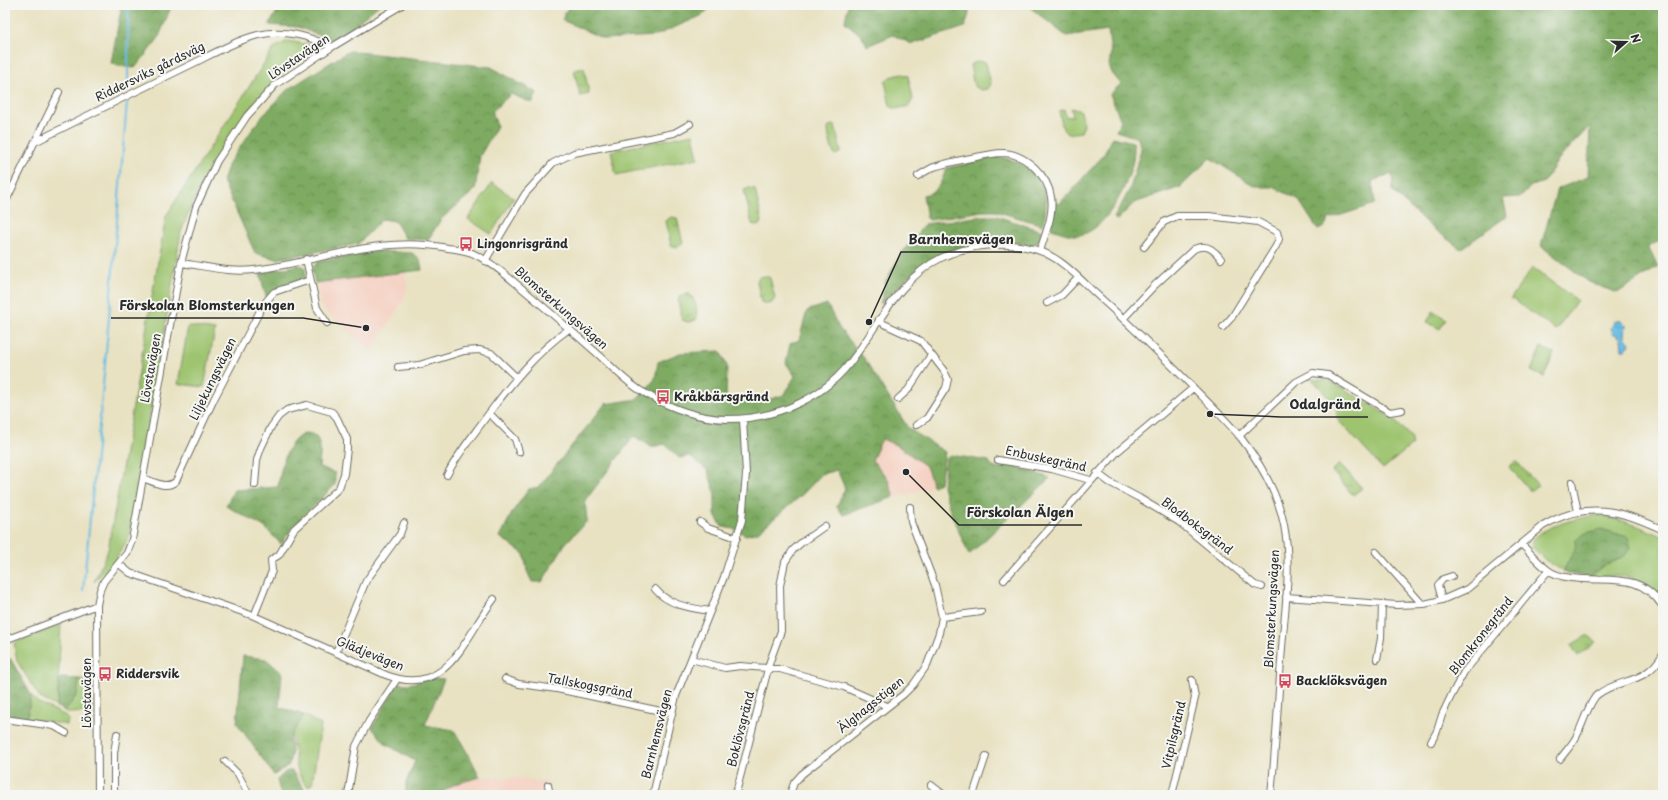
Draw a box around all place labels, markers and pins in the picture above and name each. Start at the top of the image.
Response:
callout: Barnhemsvägen [901,227,1022,252]
place label: Lingonrisgränd [477,234,568,252]
bus stop icon: Lingonrisgränd [458,236,474,252]
callout: Förskolan Blomsterkungen [111,293,303,318]
place label: Kråkbärsgränd [674,387,769,405]
bus stop icon: Kråkbärsgränd [655,389,671,405]
callout: Odalgränd [1281,392,1368,417]
callout: Förskolan Älgen [959,500,1082,525]
place label: Riddersvik [116,664,179,682]
bus stop icon: Riddersvik [97,666,113,682]
place label: Backlöksvägen [1296,671,1387,689]
bus stop icon: Backlöksvägen [1277,673,1293,689]

